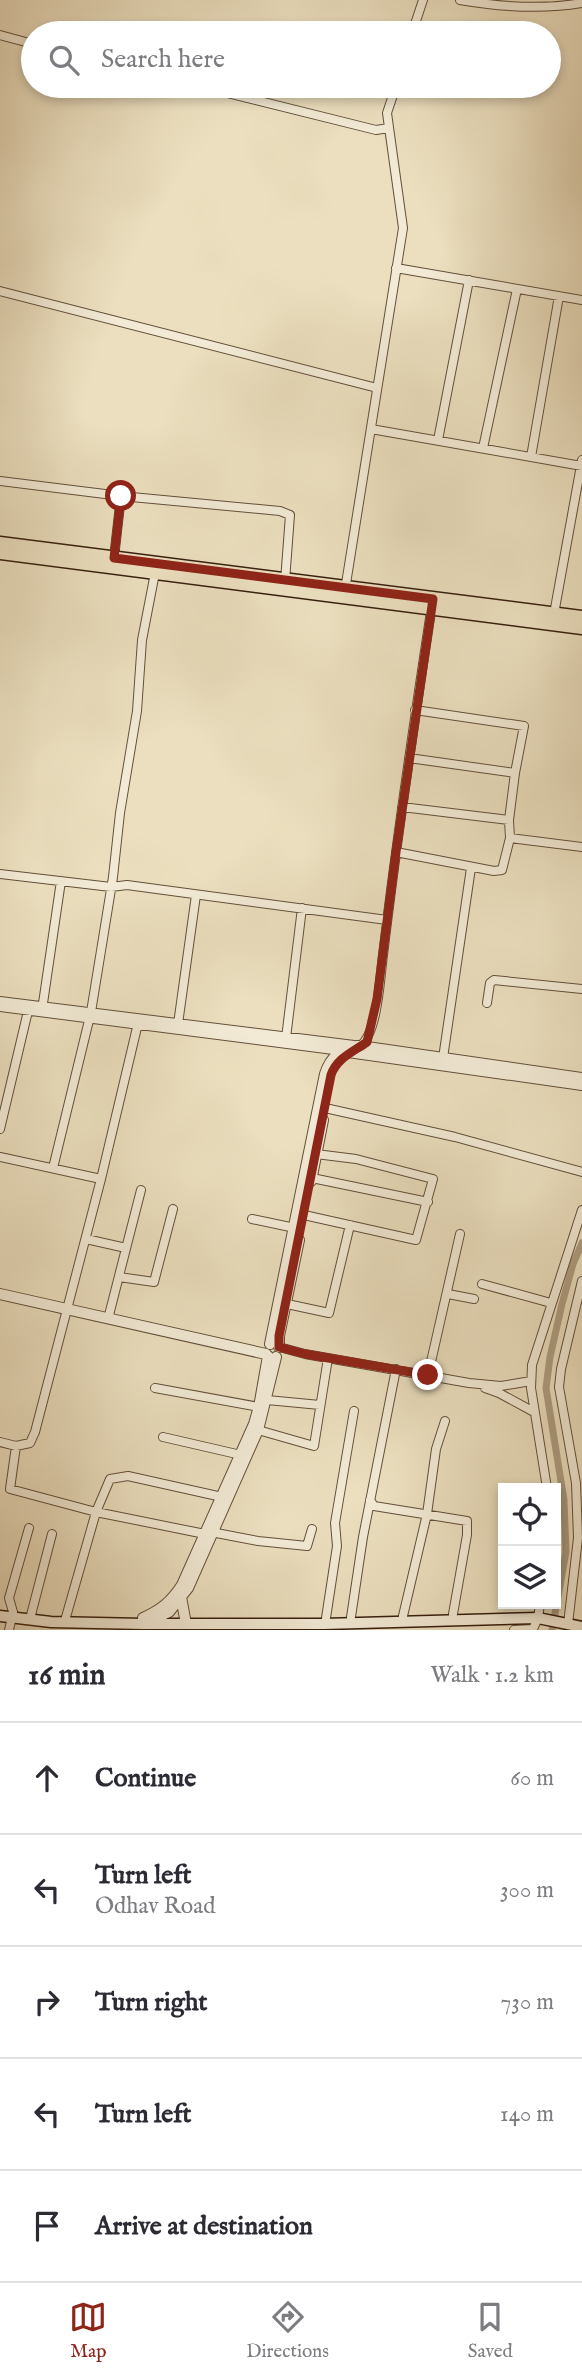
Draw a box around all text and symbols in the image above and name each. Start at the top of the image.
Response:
search box [21,21,561,98]
icon: search [45,41,83,79]
text: Search here [101,43,225,76]
route start [105,480,136,511]
route end [412,1359,443,1390]
map controls [498,1483,561,1609]
button: locate [498,1483,561,1546]
button: layers [498,1546,561,1609]
text: 16 min [28,1657,106,1695]
text: Walk · 1.2 km [430,1661,554,1690]
icon: ahead [28,1759,66,1797]
text: Continue [95,1762,196,1795]
text: 60 m [510,1764,554,1793]
text: Turn left [95,1859,192,1892]
icon: left [28,1871,66,1909]
text: 300 m [500,1876,554,1905]
text: Odhav Road [95,1892,215,1921]
icon: right [28,1983,66,2021]
text: Turn right [95,1986,208,2019]
text: 730 m [501,1988,554,2017]
icon: left [28,2095,66,2133]
text: Turn left [95,2098,192,2131]
text: 140 m [500,2100,554,2129]
icon: arrive [28,2207,66,2245]
text: Arrive at destination [95,2210,313,2243]
tab: Map [69,2298,107,2364]
tab: Directions [246,2298,329,2364]
tab: Saved [468,2298,513,2364]

